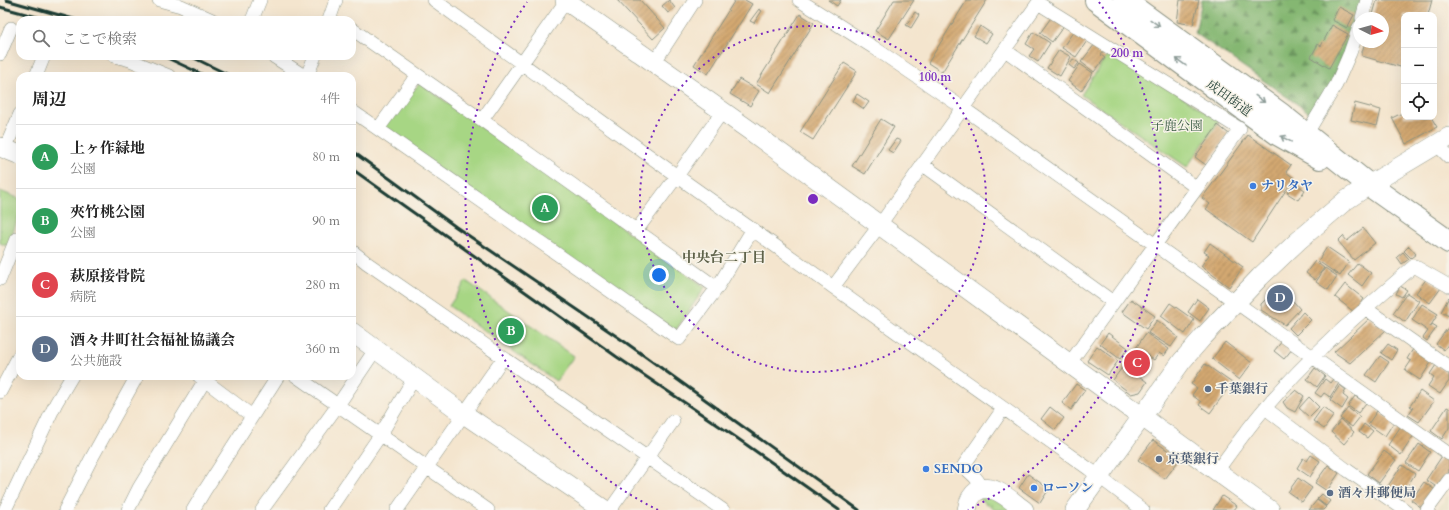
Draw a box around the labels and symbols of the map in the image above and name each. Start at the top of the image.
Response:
north arrow [1353,12,1389,48]
one-way arrow [1149,19,1160,27]
text: 200 m [1111,45,1144,61]
one-way arrow [1175,58,1186,66]
text: 100 m [919,69,952,85]
street label: 成田街道 [1203,75,1255,121]
one-way arrow [1255,95,1266,103]
park label: 子鹿公園 [1151,117,1203,135]
one-way arrow [1280,134,1292,142]
place label: ナリタヤ [1261,177,1313,195]
marker: ナリタヤ [1248,181,1258,191]
centre of rings [806,192,820,206]
pin: A [532,193,558,223]
district label: 中央台二丁目 [682,248,766,267]
your location [649,265,669,285]
pin: D [1267,283,1293,313]
pin: B [498,316,524,346]
pin: C [1124,348,1150,378]
place label: 千葉銀行 [1216,380,1268,398]
marker: 千葉銀行 [1203,384,1213,394]
place label: 京葉銀行 [1167,450,1219,468]
marker: 京葉銀行 [1154,454,1164,464]
place label: SENDO [934,460,983,478]
marker: SENDO [921,464,931,474]
place label: ローソン [1042,479,1093,497]
marker: ローソン [1029,483,1039,493]
place label: 酒々井郵便局 [1338,484,1416,502]
marker: 酒々井郵便局 [1325,488,1335,498]

